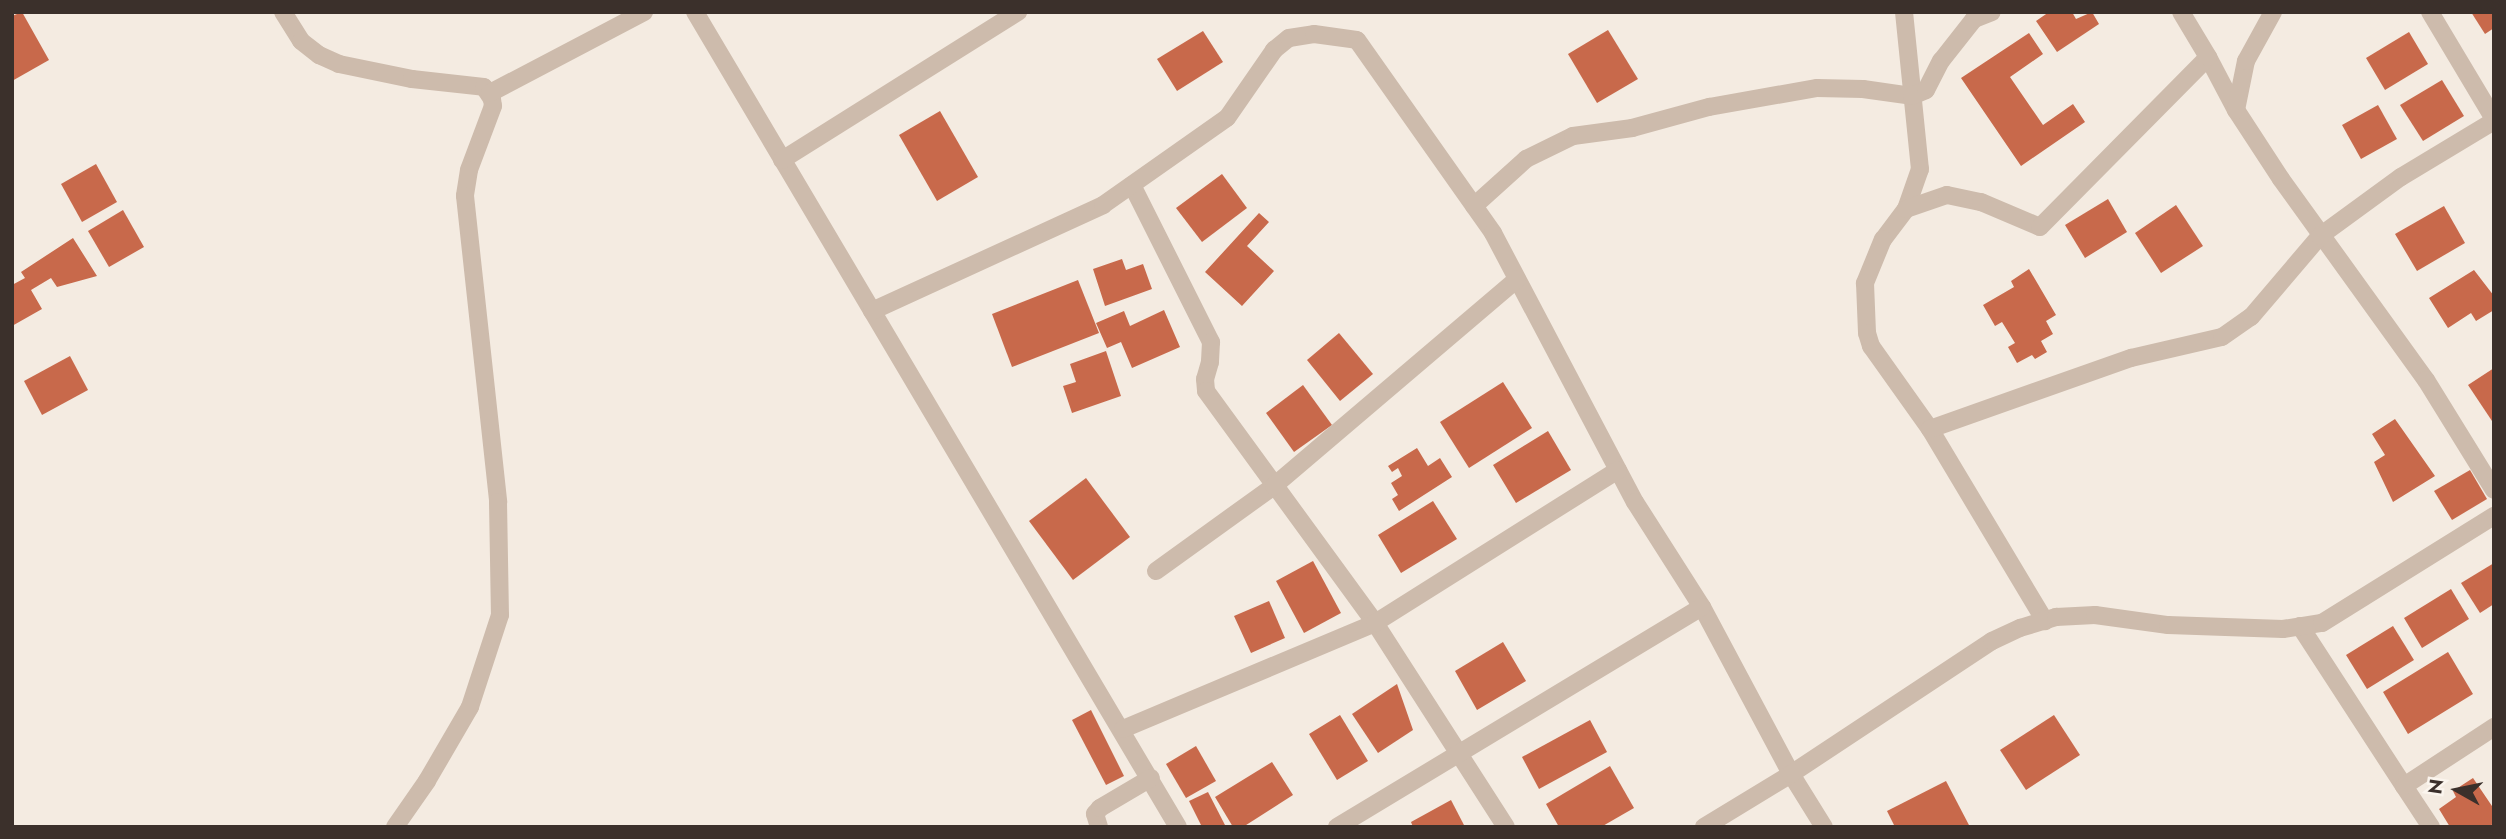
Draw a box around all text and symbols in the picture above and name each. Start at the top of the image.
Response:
north arrow [2422,755,2492,825]
text: N [2421,777,2450,796]

